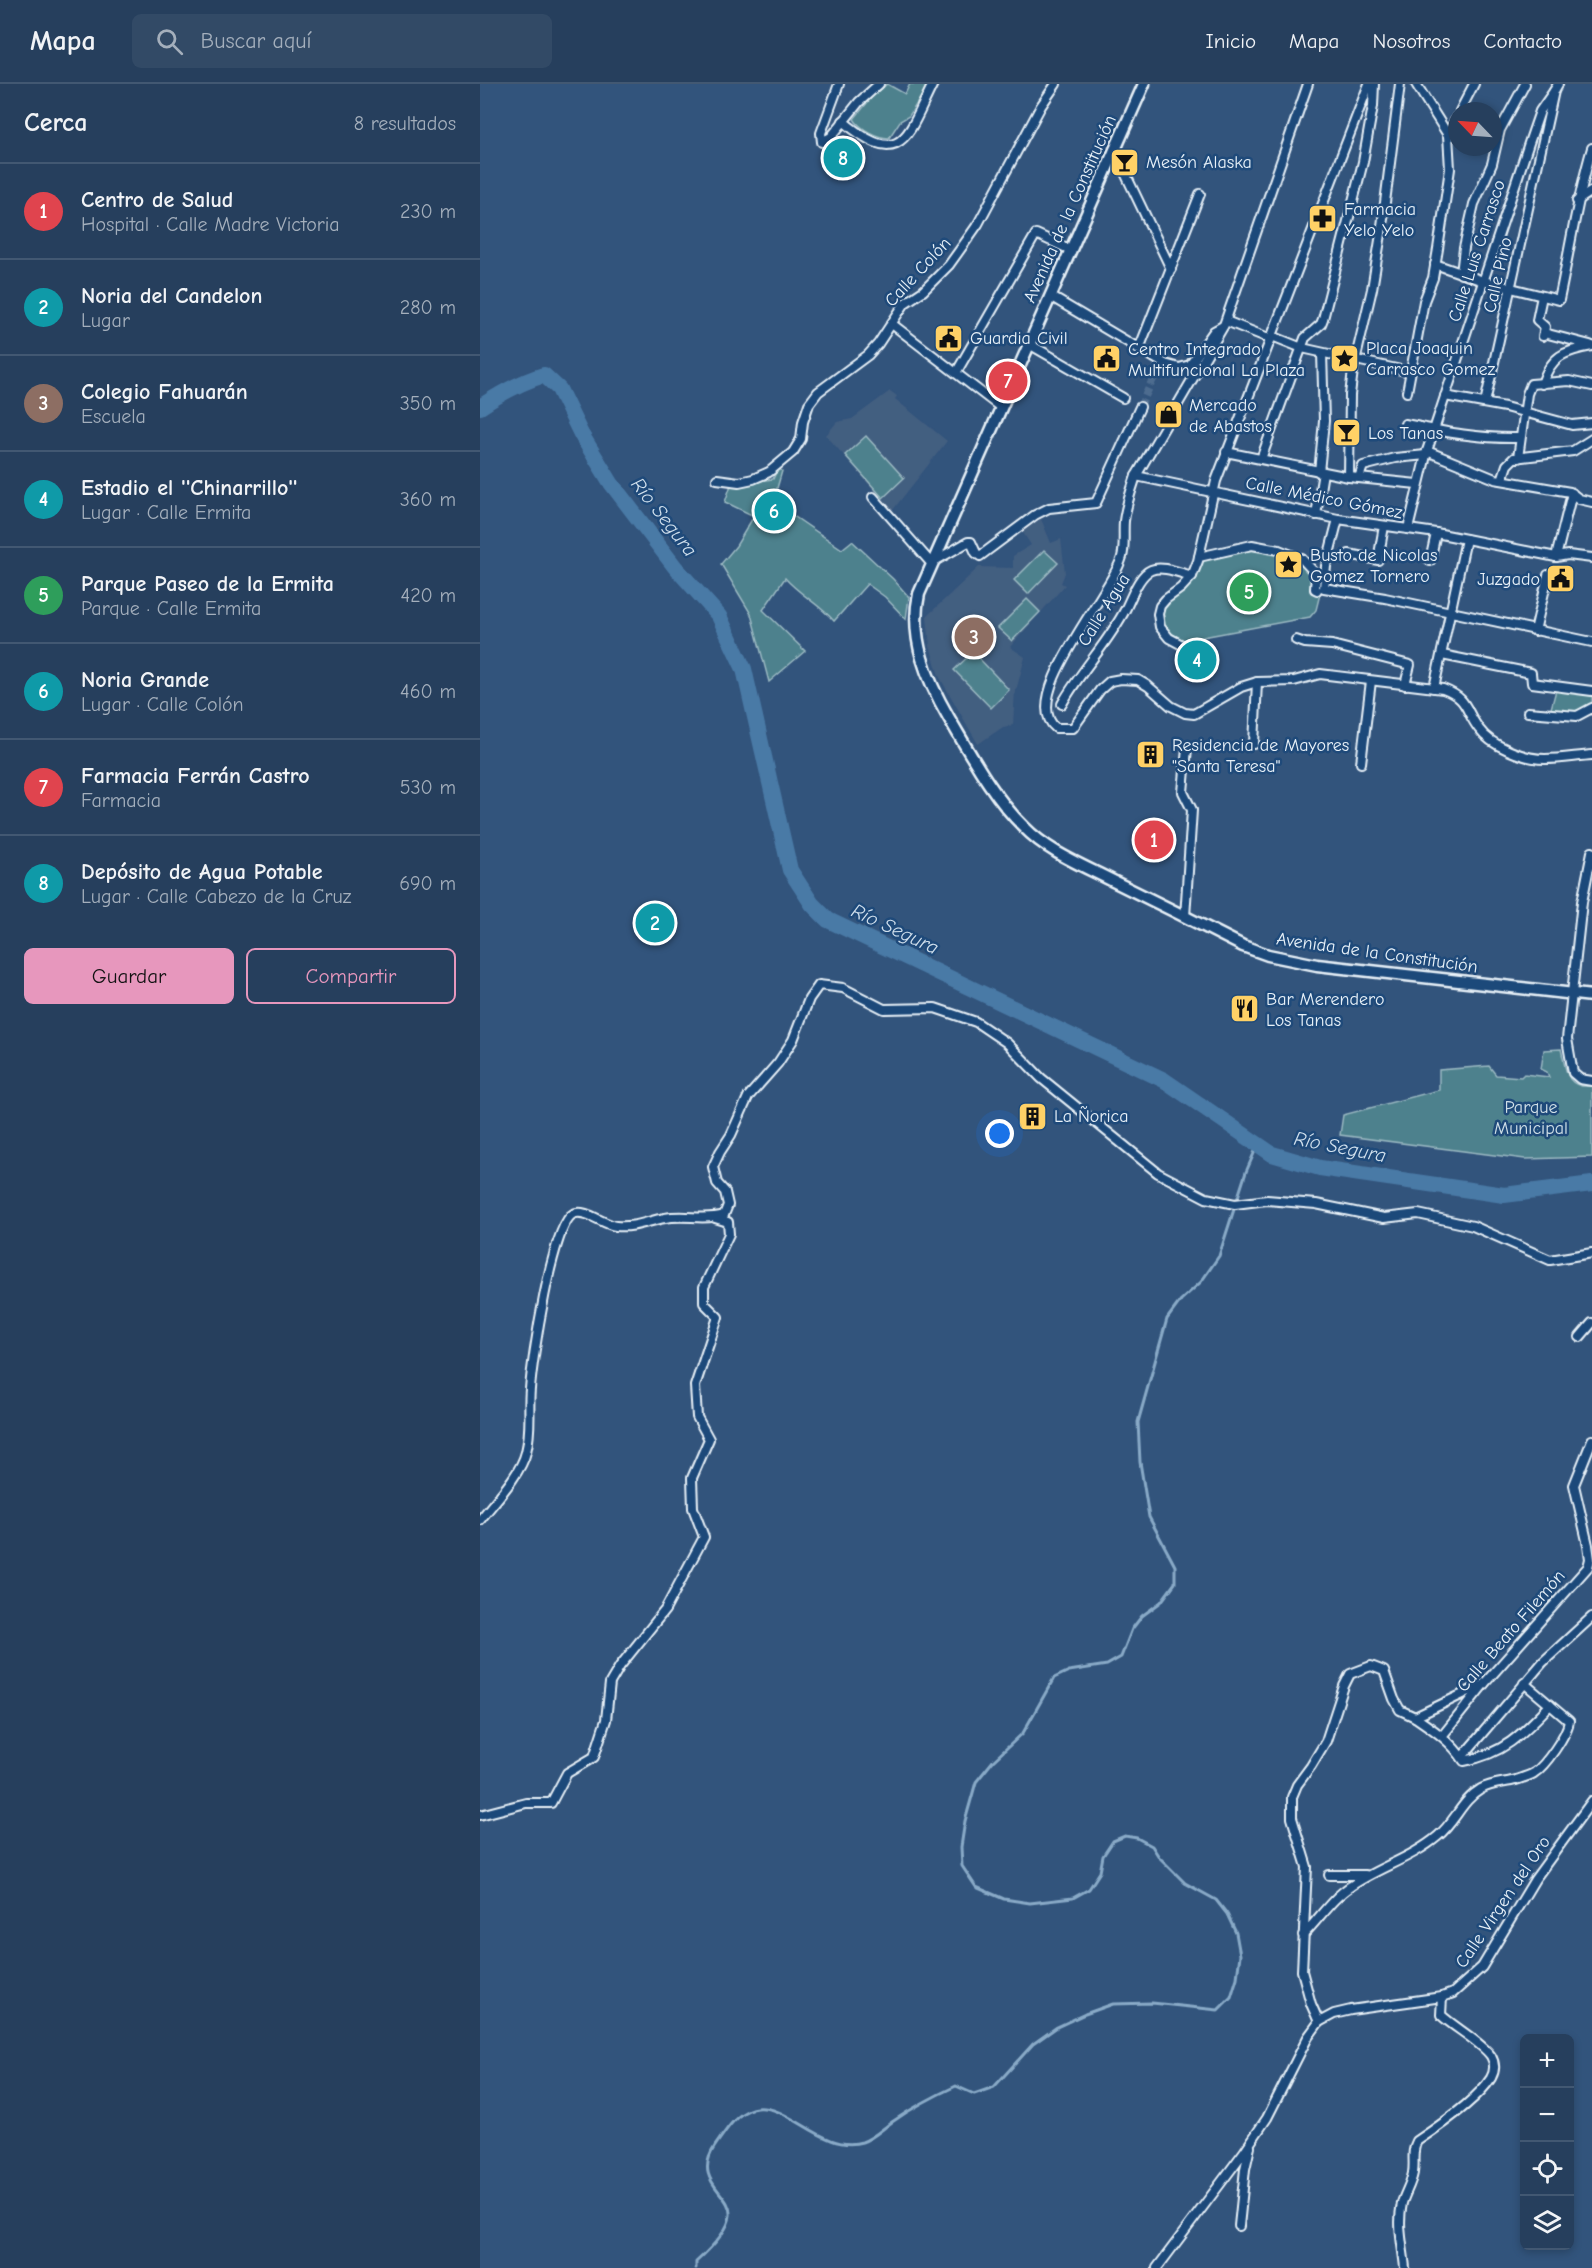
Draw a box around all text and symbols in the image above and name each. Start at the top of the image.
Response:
search box [132,14,552,68]
text: Mapa [30,25,96,57]
icon: search [153,25,186,58]
text: Buscar aquí [201,28,312,54]
text: Inicio [1205,29,1256,53]
text: Mapa [1289,29,1339,53]
text: Nosotros [1372,29,1451,53]
text: Contacto [1484,29,1562,53]
north arrow [1448,102,1502,156]
text: Cerca [24,108,88,138]
text: 8 resultados [354,112,456,135]
street label: Avenida de la Constitución [1019,112,1121,306]
pin: 8 [824,136,862,181]
bar icon: Mesón Alaska [1109,146,1141,178]
place label: Mesón Alaska [1146,152,1252,173]
street label: Calle Luis Carrasco [1444,177,1510,325]
text: Centro de Salud [81,187,233,213]
place label: Farmacia Yelo Yelo [1344,199,1416,241]
text: 1 [40,200,47,223]
text: 230 m [400,200,456,223]
pharmacy icon: Farmacia Yelo Yelo [1307,203,1339,235]
text: Hospital · Calle Madre Victoria [81,213,340,236]
street label: Calle Colón [881,233,955,311]
street label: Calle Pino [1479,235,1517,315]
text: Noria del Candelon [81,283,262,309]
text: 2 [39,296,48,319]
text: 280 m [400,296,456,319]
text: Lugar [81,309,130,332]
public building icon: Guardia Civil [933,322,965,354]
place label: Guardia Civil [970,328,1068,349]
place label: Placa Joaquin Carrasco Gomez [1366,338,1496,380]
place label: Centro Integrado Multifuncional La Plaza [1128,339,1305,381]
place icon: Placa Joaquin Carrasco Gomez [1329,342,1361,374]
public building icon: Centro Integrado Multifuncional La Plaza [1091,343,1123,375]
pin: 7 [988,358,1028,404]
text: Colegio Fahuarán [81,379,248,405]
text: 3 [39,392,48,415]
text: 350 m [400,392,456,415]
place label: Mercado de Abastos [1189,395,1272,437]
shop icon: Mercado de Abastos [1152,399,1184,431]
text: Escuela [81,405,146,428]
bar icon: Los Tanas [1331,417,1363,449]
place label: Los Tanas [1368,423,1443,444]
street label: Calle Médico Gómez [1244,472,1404,524]
water label: Río Segura [626,473,702,561]
text: Estadio el ''Chinarrillo'' [81,475,297,501]
text: 4 [39,488,48,511]
text: 360 m [400,488,456,511]
pin: 6 [754,488,794,534]
text: Lugar · Calle Ermita [81,501,251,524]
place label: Busto de Nicolas Gomez Tornero [1310,545,1437,587]
place icon: Busto de Nicolas Gomez Tornero [1273,549,1305,581]
public building icon: Juzgado [1545,563,1577,595]
place label: Juzgado [1477,569,1540,590]
street label: Calle Agua [1073,570,1135,650]
pin: 5 [1230,570,1268,614]
text: Parque Paseo de la Ermita [81,571,334,597]
text: 5 [38,584,49,607]
text: 420 m [400,584,456,607]
text: Parque · Calle Ermita [81,597,261,620]
pin: 3 [954,614,994,660]
pin: 4 [1178,638,1216,682]
text: Noria Grande [81,667,209,693]
text: 6 [38,680,49,703]
text: 460 m [400,680,456,703]
text: Lugar · Calle Colón [81,693,244,716]
place label: Residencia de Mayores "Santa Teresa" [1172,735,1349,777]
building icon: Residencia de Mayores "Santa Teresa" [1135,739,1167,771]
text: Farmacia Ferrán Castro [81,763,310,789]
text: 7 [39,776,48,799]
text: 530 m [400,776,456,799]
text: Farmacia [81,789,161,812]
pin: 1 [1134,818,1174,862]
text: Depósito de Agua Potable [81,859,323,885]
text: 8 [38,872,49,895]
text: 690 m [399,872,456,895]
text: Lugar · Calle Cabezo de la Cruz [81,885,351,908]
water label: Río Segura [848,899,942,959]
pin: 2 [636,900,675,946]
street label: Avenida de la Constitución [1275,928,1479,978]
button: Guardar [24,948,234,1004]
button: Compartir [246,948,456,1004]
place label: Bar Merendero Los Tanas [1266,989,1384,1031]
restaurant icon: Bar Merendero Los Tanas [1229,993,1261,1025]
park label: Parque Municipal [1494,1097,1568,1139]
building icon: La Ñorica [1017,1100,1049,1132]
place label: La Ñorica [1054,1106,1129,1127]
your location [985,1119,1014,1148]
water label: Río Segura [1292,1127,1388,1167]
street label: Calle Beato Filemón [1452,1566,1570,1696]
street label: Calle Virgen del Oro [1451,1832,1555,1972]
map controls [1520,2034,1574,2250]
button: + [1520,2034,1574,2088]
button: − [1520,2088,1574,2142]
button: locate [1520,2142,1574,2196]
button: layers [1520,2196,1574,2250]

